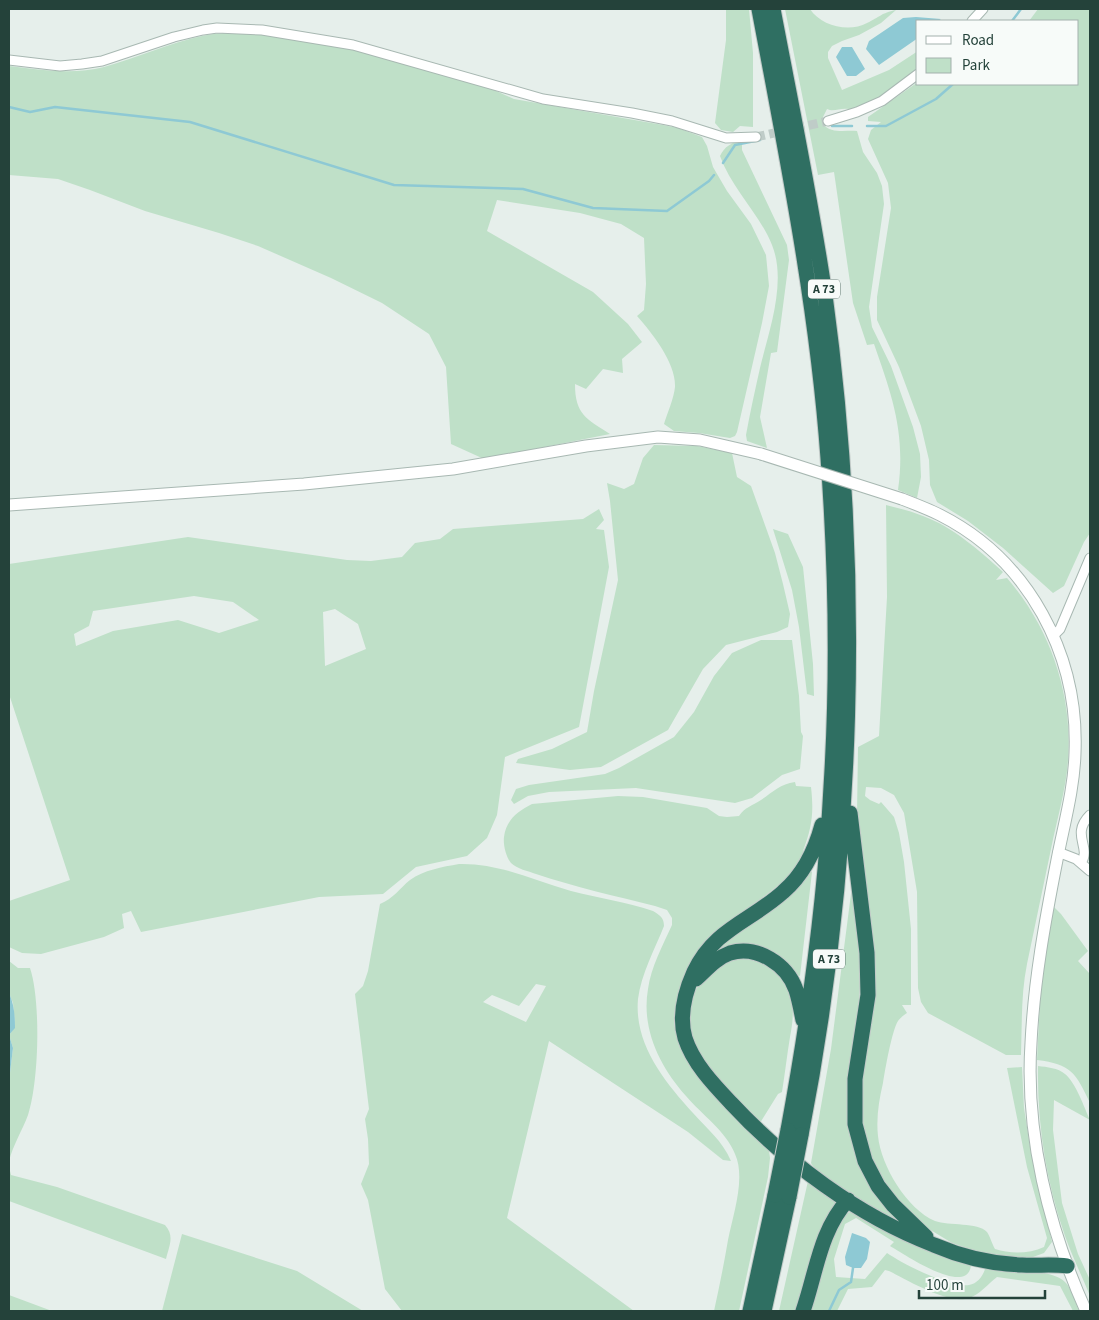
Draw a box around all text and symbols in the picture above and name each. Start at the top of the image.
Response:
legend [916,20,1079,85]
text: Road [962,30,994,51]
text: Park [962,55,991,76]
road number: A 73 [808,280,840,298]
road number: A 73 [813,950,845,969]
scale bar [919,1268,1045,1300]
text: 100 m [926,1275,964,1296]

